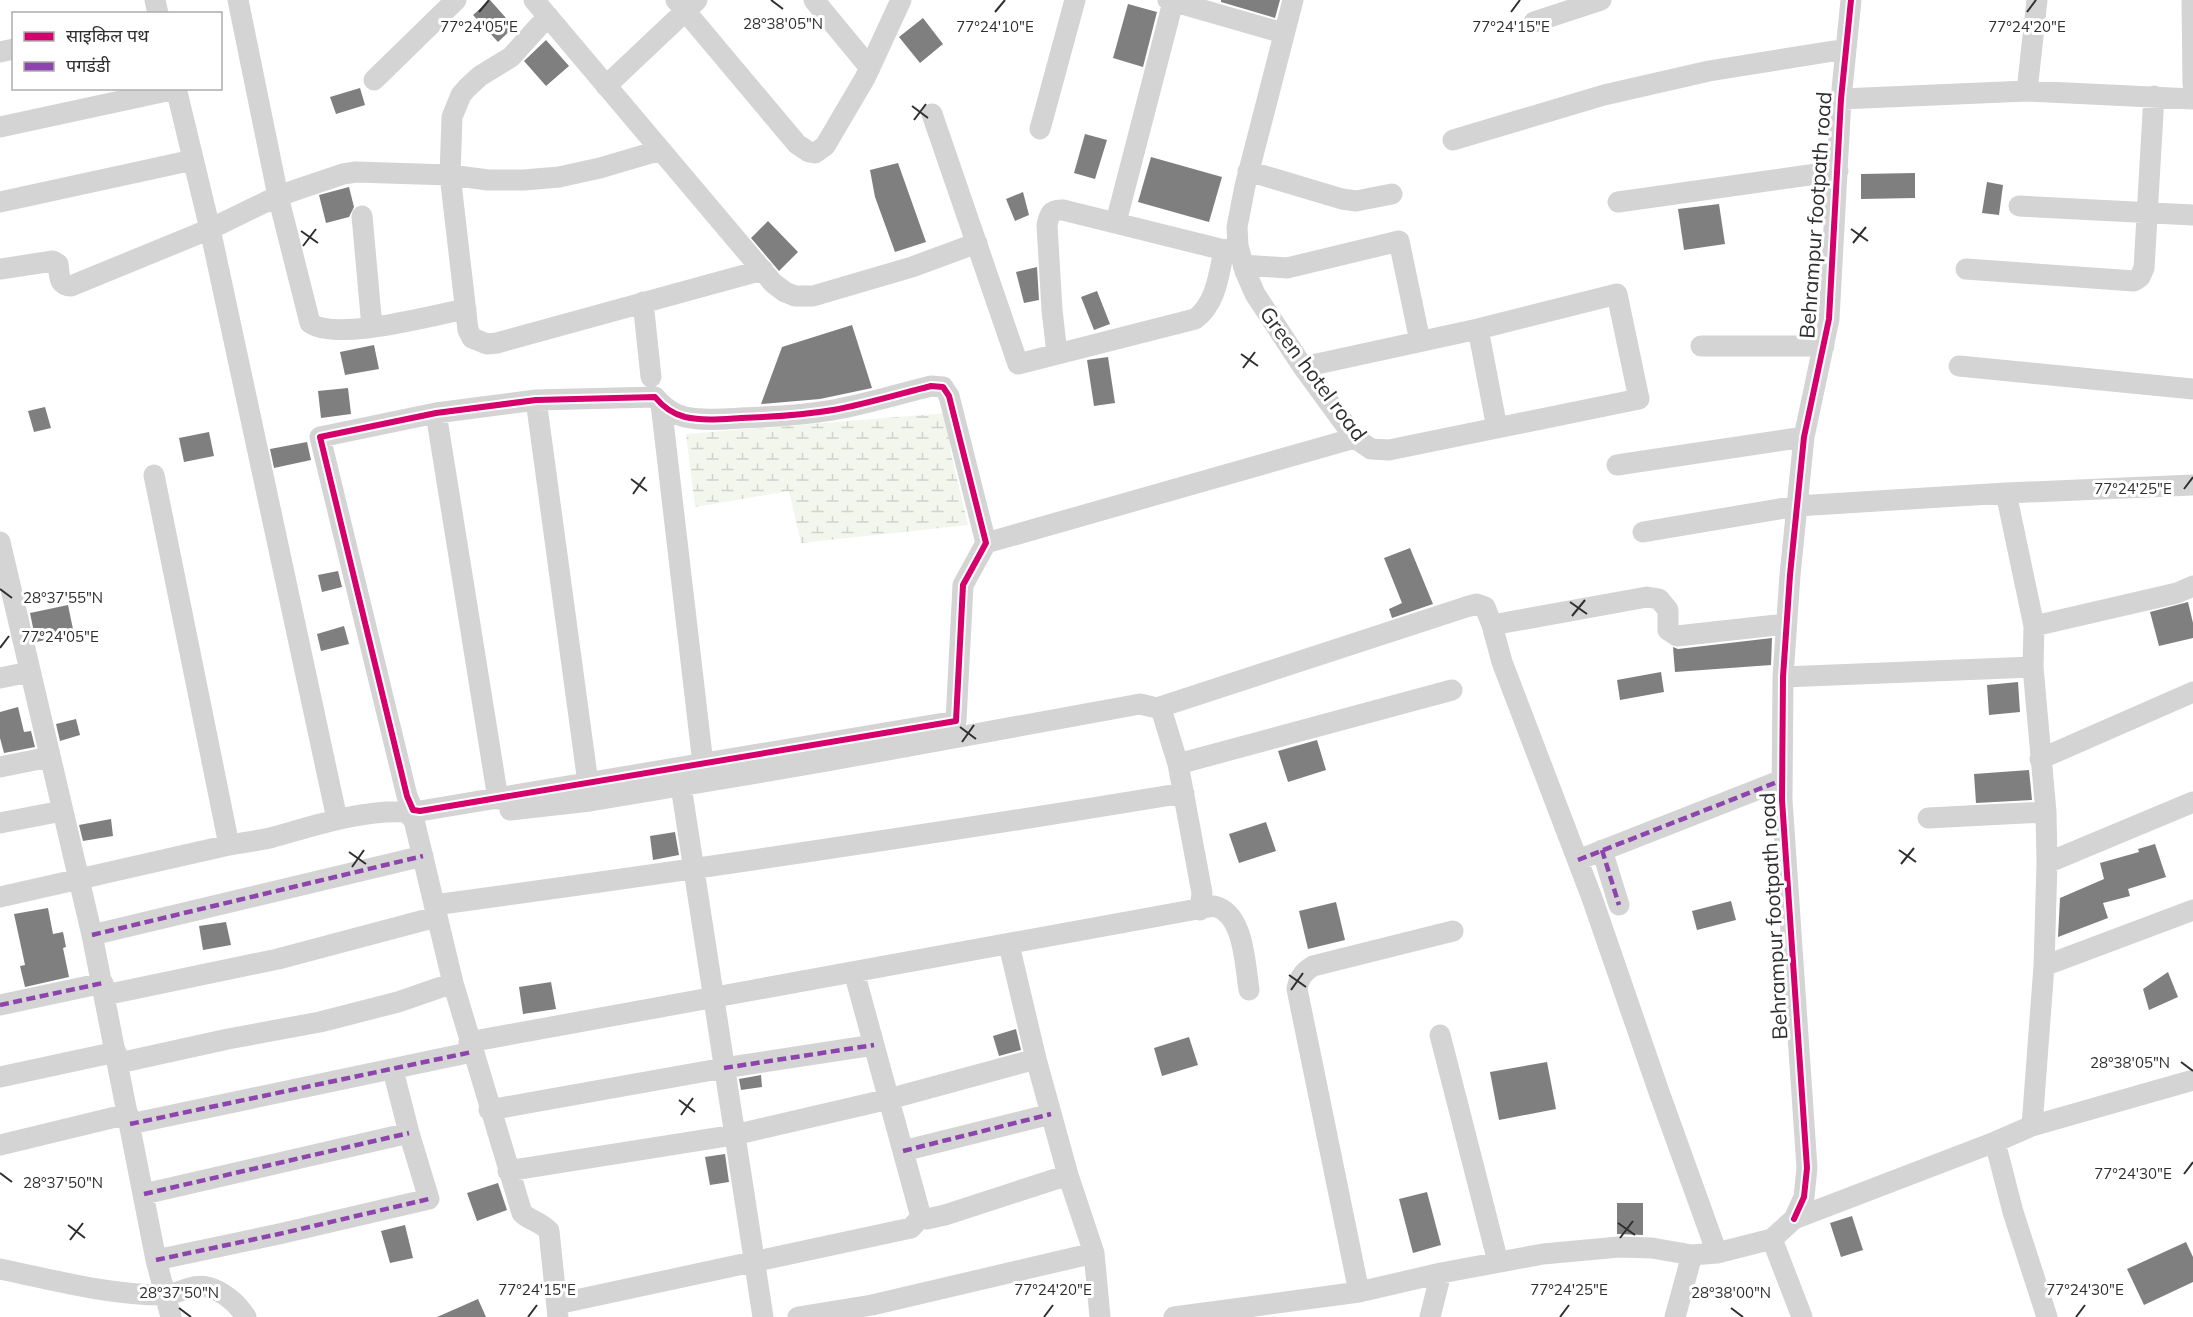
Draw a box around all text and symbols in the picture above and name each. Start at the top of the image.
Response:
legend [12,12,222,90]
text: 28°38'05"N [743,14,823,33]
text: 77°24'05"E [440,17,518,36]
text: 77°24'10"E [956,17,1034,36]
text: 77°24'15"E [1472,17,1550,36]
text: 77°24'20"E [1988,17,2066,36]
text: साइकिल पथ [66,24,149,47]
text: पगडंडी [66,54,111,77]
street label: Behrampur footpath road [1793,91,1837,339]
street label: Green hotel road [1255,301,1373,446]
text: 77°24'25"E [2094,479,2172,498]
text: 28°37'55"N [23,588,103,607]
text: 77°24'05"E [21,627,99,646]
street label: Behrampur footpath road [1754,792,1792,1040]
text: 28°38'05"N [2090,1053,2170,1072]
text: 77°24'30"E [2094,1164,2172,1183]
text: 28°37'50"N [23,1173,103,1192]
text: 77°24'15"E [498,1280,576,1299]
text: 77°24'20"E [1014,1280,1092,1299]
text: 77°24'25"E [1530,1280,1608,1299]
text: 77°24'30"E [2046,1280,2124,1299]
text: 28°37'50"N [139,1283,219,1302]
text: 28°38'00"N [1691,1283,1771,1302]

